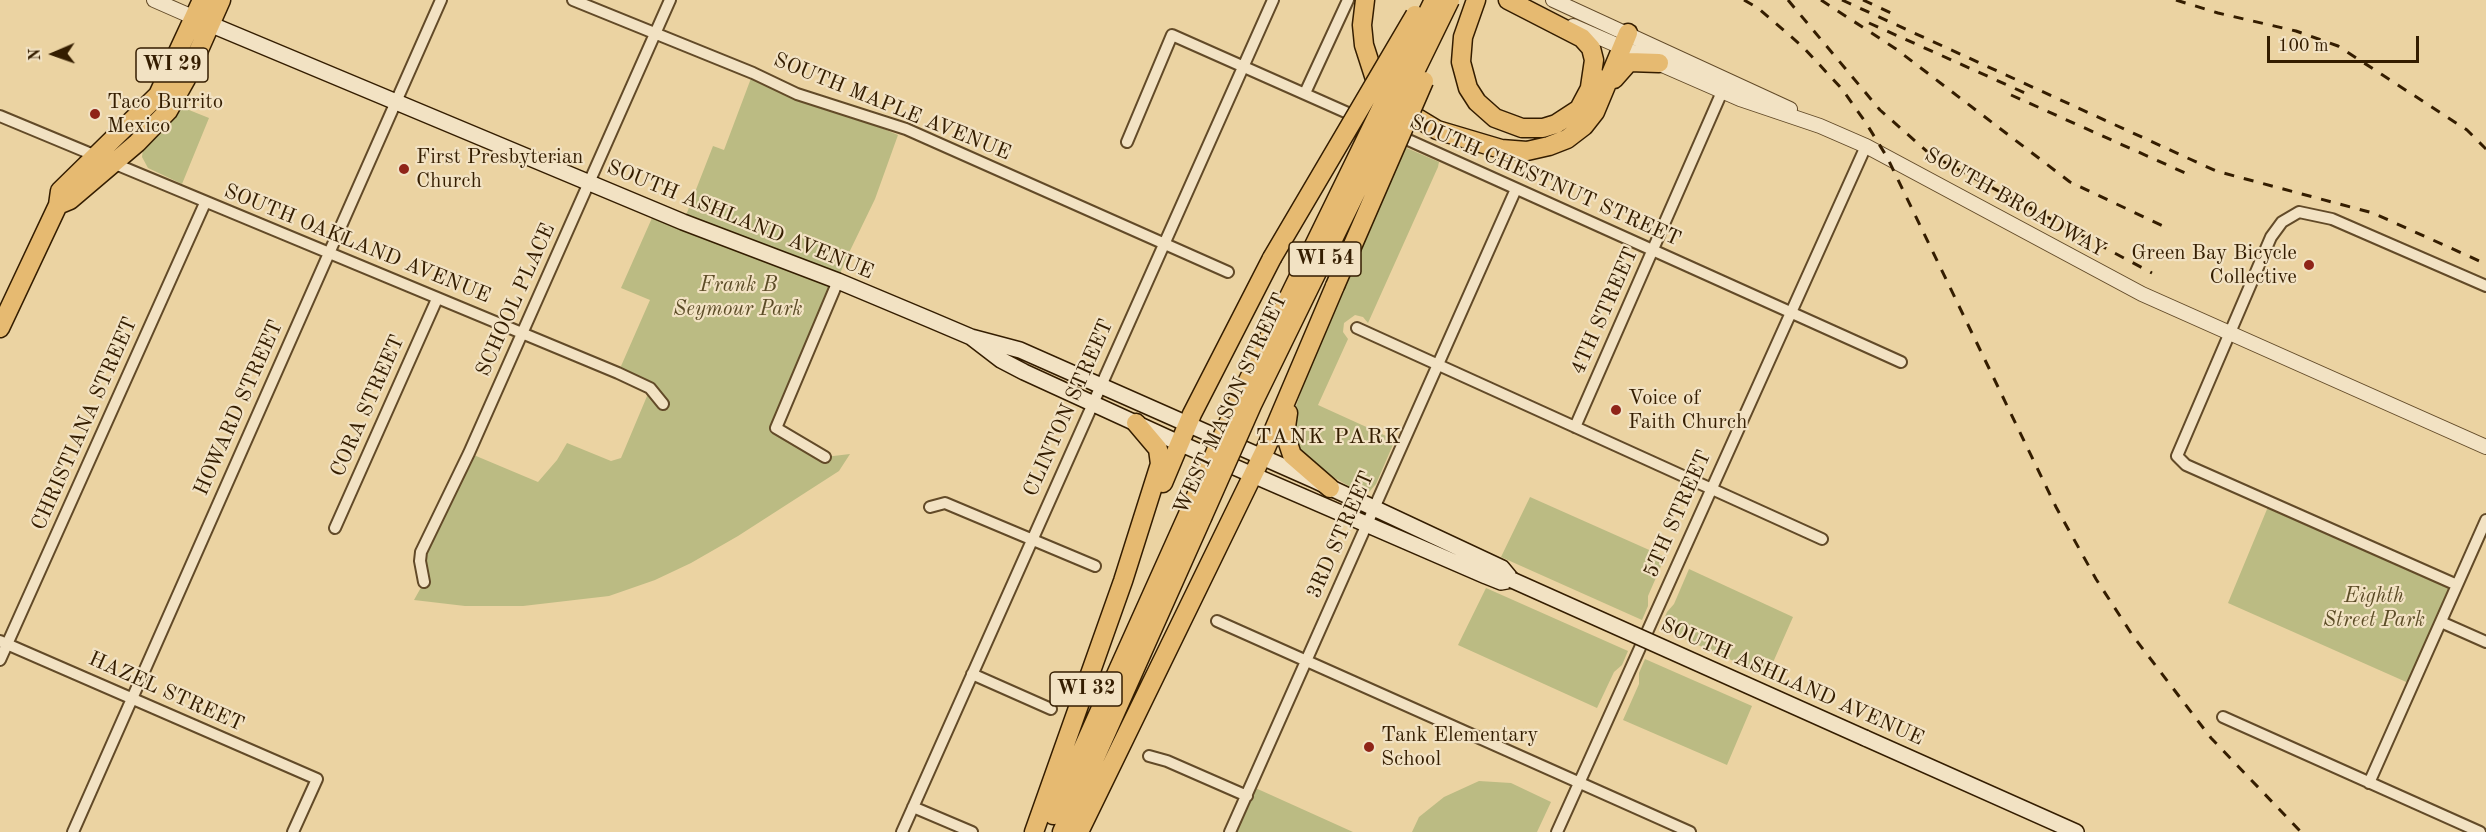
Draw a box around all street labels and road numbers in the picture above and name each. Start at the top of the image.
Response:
road number: WI 29 [136,48,208,82]
street label: SOUTH MAPLE AVENUE [770,48,1014,166]
street label: SOUTH CHESTNUT STREET [1405,110,1685,252]
street label: SOUTH BROADWAY [1920,143,2110,263]
street label: SOUTH ASHLAND AVENUE [603,155,877,285]
street label: SOUTH OAKLAND AVENUE [220,179,494,309]
street label: SCHOOL PLACE [471,220,561,380]
road number: WI 54 [1289,242,1361,276]
street label: 4TH STREET [1566,243,1644,379]
street label: WEST MASON STREET [1169,289,1293,519]
street label: CHRISTIANA STREET [27,313,143,535]
street label: CLINTON STREET [1019,315,1119,501]
street label: HOWARD STREET [189,316,289,500]
street label: CORA STREET [325,331,411,481]
street label: 5TH STREET [1639,446,1717,582]
street label: 3RD STREET [1302,468,1380,602]
street label: SOUTH ASHLAND AVENUE [1656,612,1928,752]
street label: HAZEL STREET [84,646,248,738]
road number: WI 32 [1050,672,1122,706]

